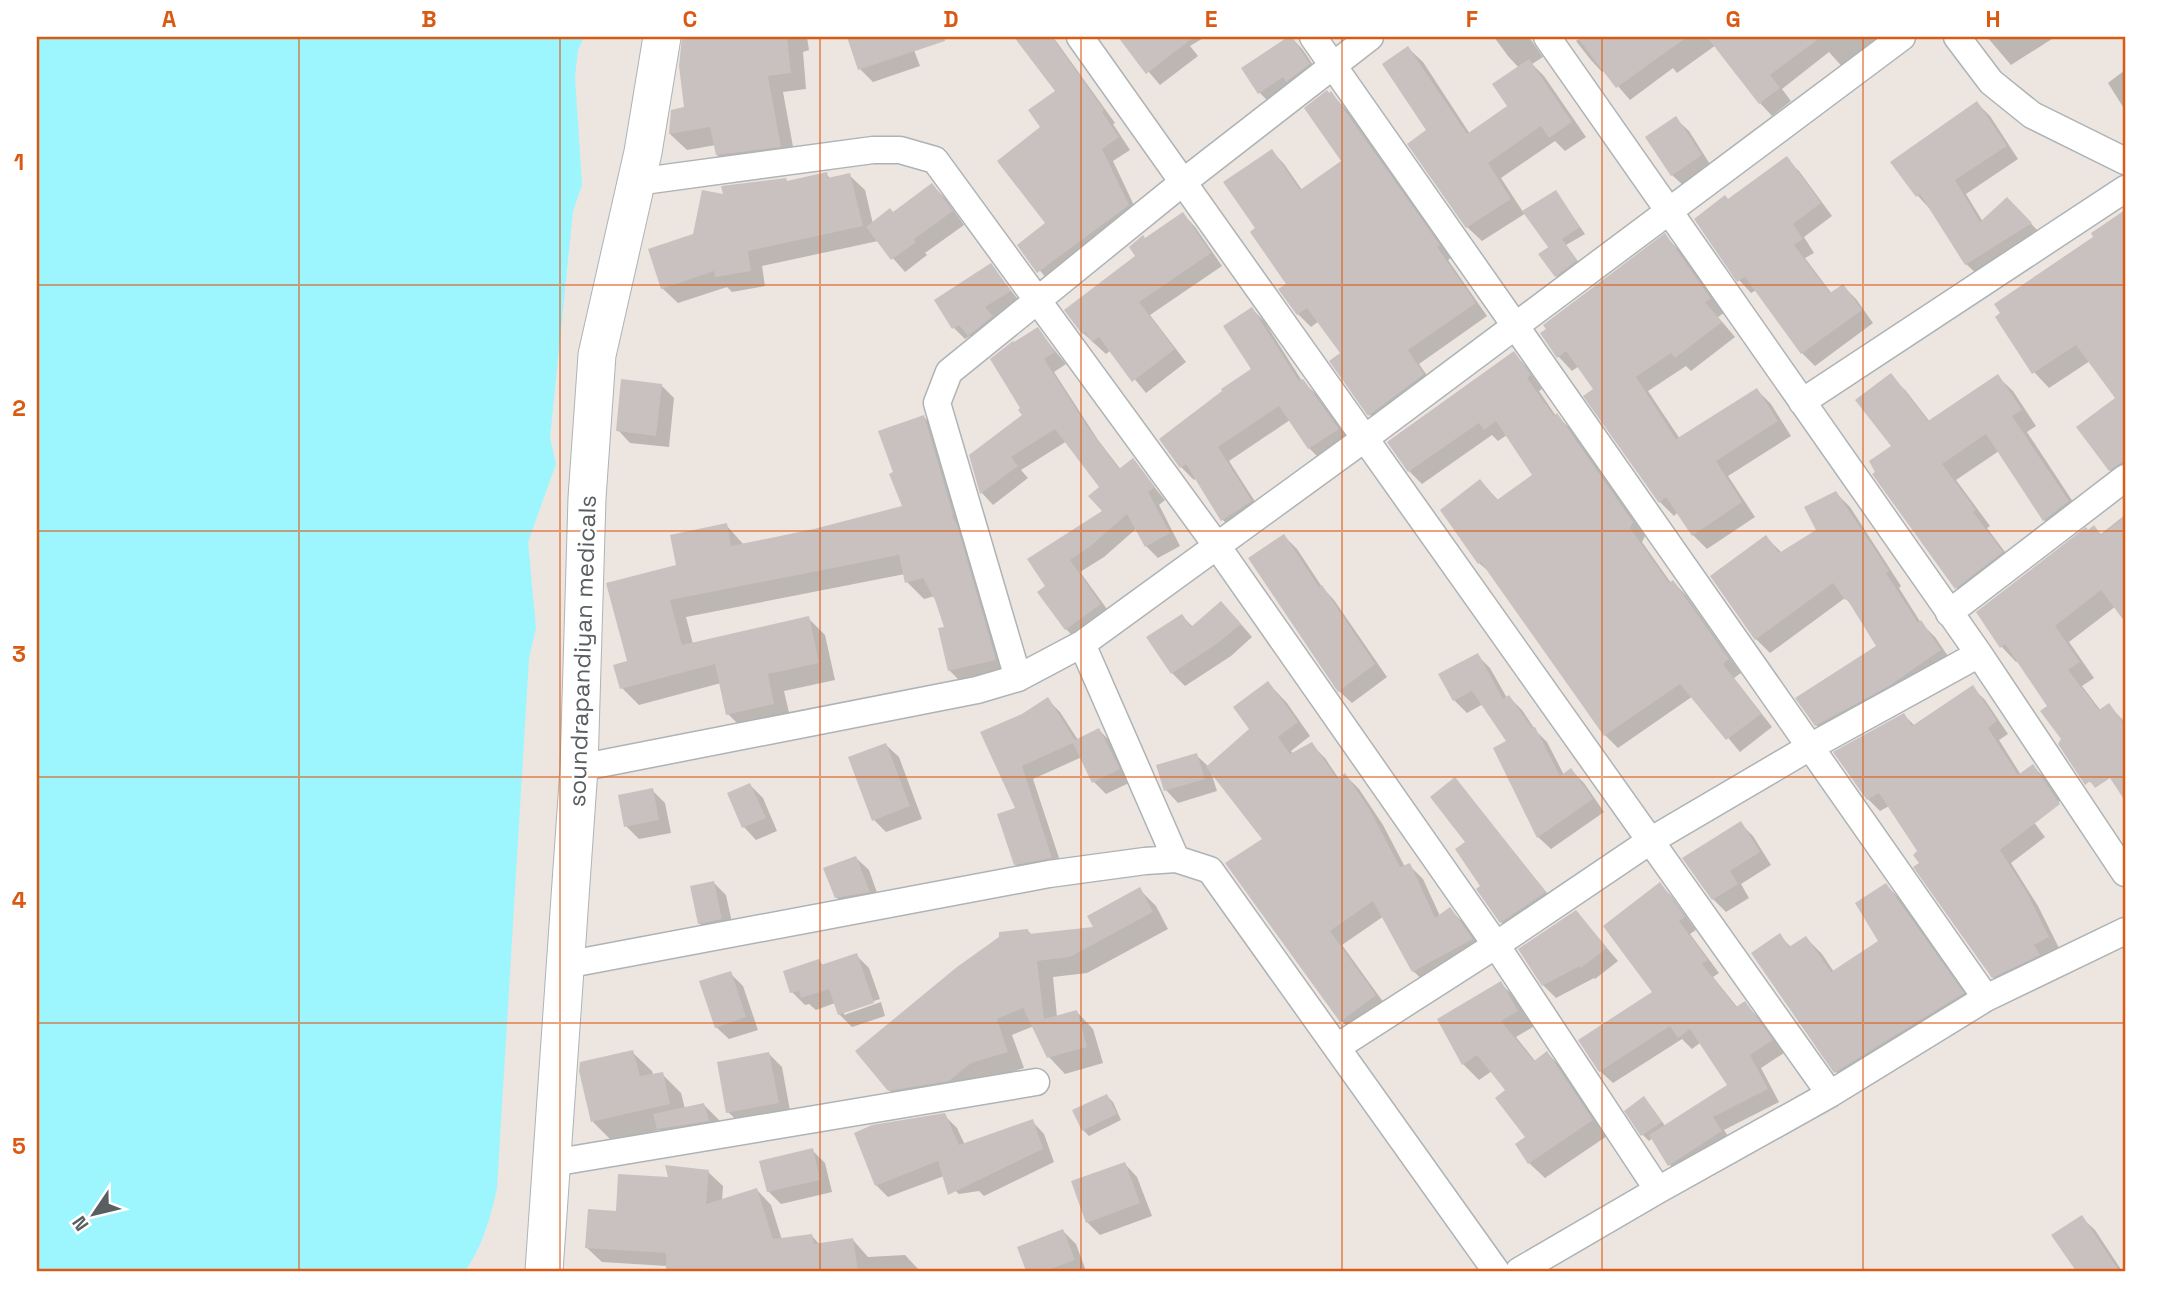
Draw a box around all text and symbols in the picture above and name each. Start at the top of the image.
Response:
text: A [162,4,177,34]
text: B [421,4,437,34]
text: C [683,4,697,34]
text: D [943,4,959,34]
text: E [1205,4,1217,34]
text: F [1466,4,1478,34]
text: G [1725,4,1741,34]
text: H [1985,4,2001,34]
text: 1 [14,147,24,177]
text: 2 [12,393,26,423]
street label: soundrapandiyan medicals [561,494,603,808]
text: 3 [12,639,26,669]
text: 4 [12,885,27,915]
text: 5 [12,1131,26,1161]
north arrow [60,1178,130,1248]
text: N [67,1211,94,1236]

